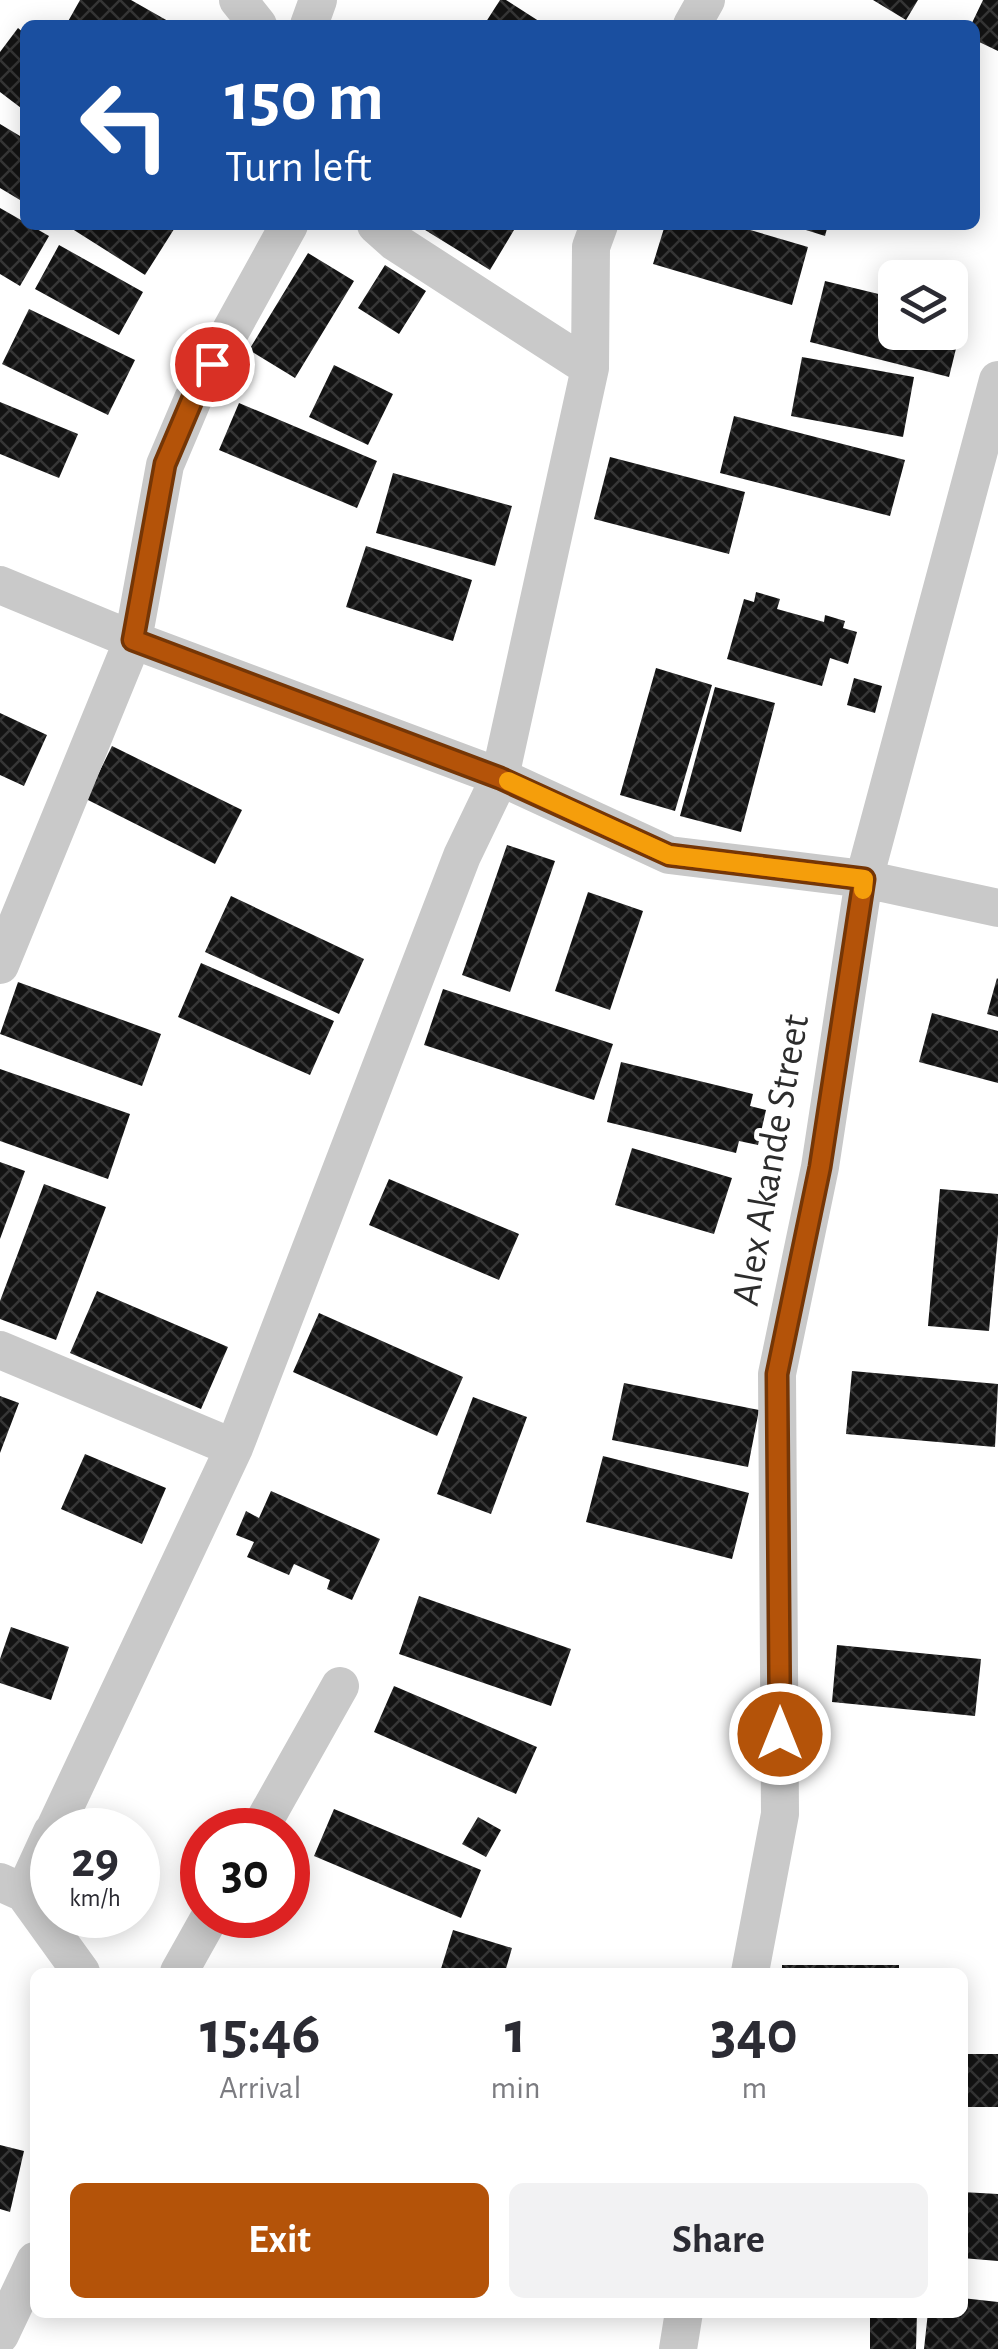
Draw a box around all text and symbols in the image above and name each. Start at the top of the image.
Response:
icon: left [60,60,190,190]
text: 150 m [225,63,384,133]
text: Turn left [225,145,372,190]
map controls [878,260,968,350]
button: layers [878,260,968,350]
pin [170,322,255,407]
icon: arrive [185,337,240,392]
street label: Alex Akande Street [726,1011,816,1309]
position arrow [728,1682,832,1786]
speed limit sign: 30 [180,1808,310,1938]
text: 29 [71,1836,119,1886]
text: km/h [69,1886,121,1911]
text: 15:46 [200,2004,321,2064]
text: 1 [505,2004,526,2064]
text: 340 [711,2004,798,2064]
text: Arrival [219,2072,301,2104]
text: min [491,2072,540,2104]
text: m [741,2072,767,2104]
button: Exit [70,2183,489,2298]
button: Share [509,2183,928,2298]

